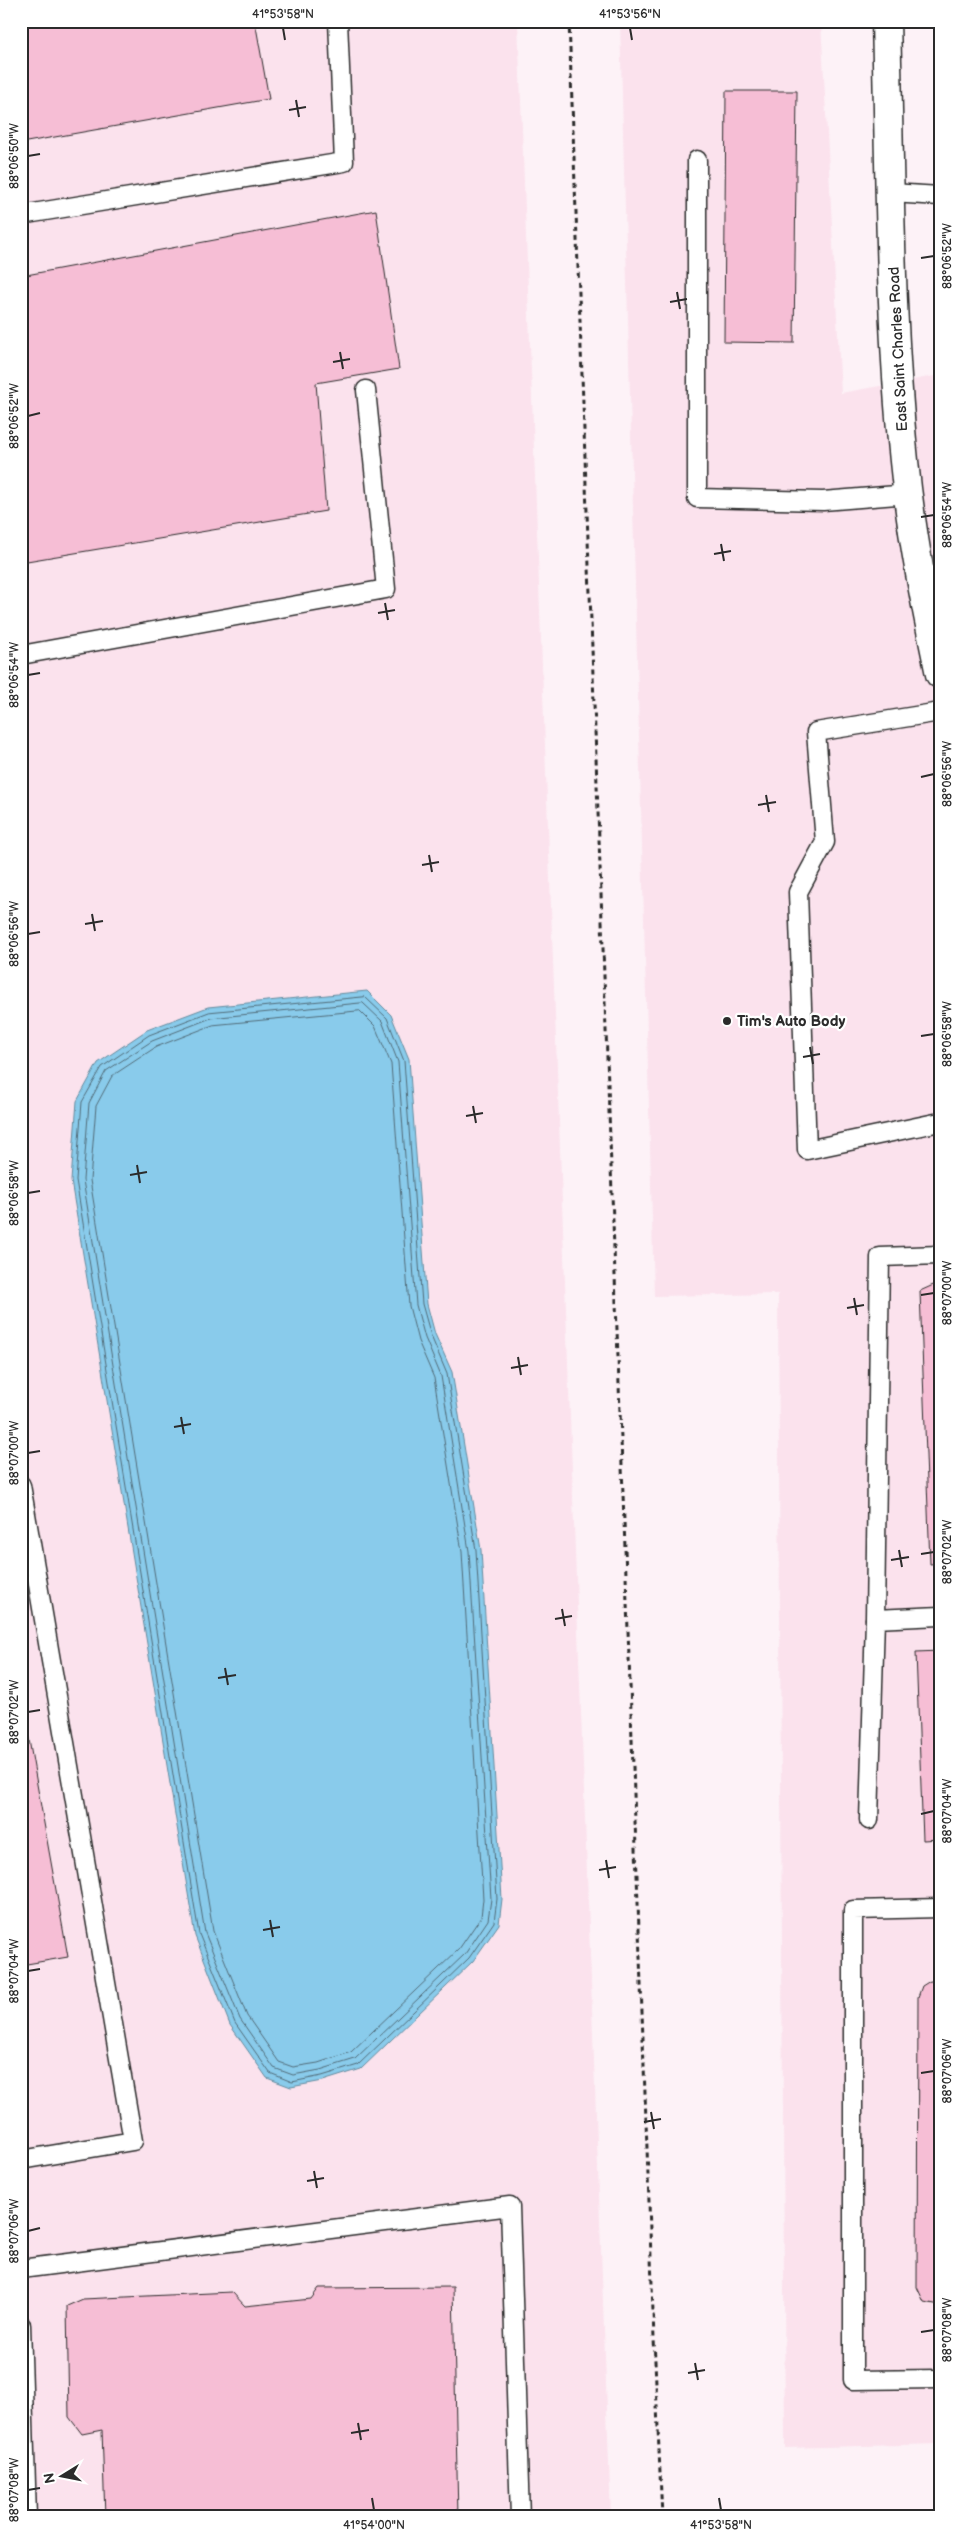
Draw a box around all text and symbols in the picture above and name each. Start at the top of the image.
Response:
text: 41°53'58"N [252,7,314,22]
text: 41°53'56"N [599,7,661,22]
text: 88°06'50"W [7,123,22,189]
text: 88°06'52"W [940,223,955,289]
street label: East Saint Charles Road [885,266,912,432]
text: 88°06'52"W [7,383,22,449]
text: 88°06'54"W [940,482,955,548]
text: 88°06'54"W [7,642,22,708]
text: 88°06'56"W [940,741,955,807]
text: 88°06'56"W [7,901,22,967]
text: 88°06'58"W [940,1001,955,1067]
place label: Tim's Auto Body [737,1012,845,1031]
marker: Tim's Auto Body [721,1015,733,1027]
text: 88°06'58"W [7,1160,22,1226]
text: 88°07'00"W [940,1261,955,1325]
text: 88°07'00"W [7,1421,22,1485]
text: 88°07'02"W [940,1520,955,1584]
text: 88°07'02"W [7,1680,22,1744]
text: 88°07'04"W [940,1778,955,1843]
text: 88°07'04"W [7,1938,22,2003]
text: 88°07'06"W [940,2038,955,2103]
text: 88°07'06"W [7,2198,22,2263]
text: 88°07'08"W [940,2298,955,2362]
north arrow [38,2450,88,2500]
text: 88°07'08"W [7,2458,22,2522]
text: N [40,2472,59,2485]
text: 41°54'00"N [343,2518,405,2533]
text: 41°53'58"N [690,2518,752,2533]

